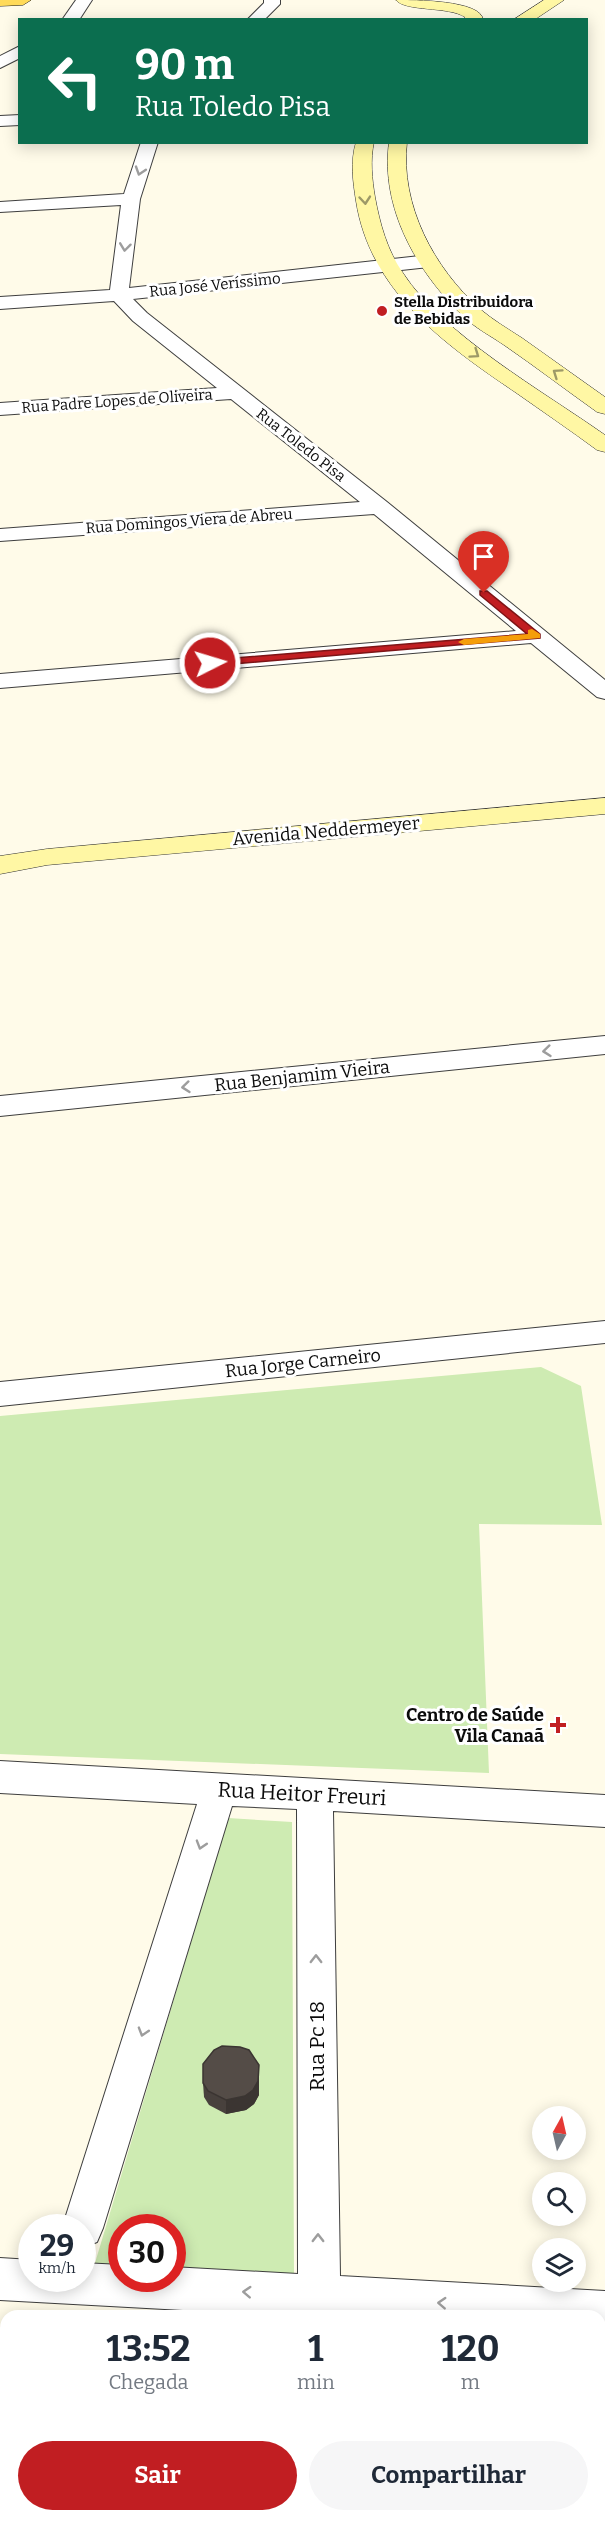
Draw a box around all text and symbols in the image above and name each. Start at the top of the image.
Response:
text: 90 m [135,40,234,90]
icon: left [36,42,114,120]
text: Rua Toledo Pisa [135,91,330,123]
one-way arrow [135,165,148,175]
one-way arrow [358,196,371,205]
one-way arrow [120,242,132,252]
street label: Rua José Veríssimo [148,269,282,301]
place label: Stella Distribuidora de Bebidas [394,293,534,328]
marker: Stella Distribuidora de Bebidas [375,304,389,318]
one-way arrow [468,347,479,358]
one-way arrow [553,370,564,381]
street label: Rua Padre Lopes de Oliveira [21,385,213,417]
street label: Rua Toledo Pisa [253,405,349,485]
street label: Rua Domingos Viera de Abreu [85,505,293,537]
pin [458,531,509,593]
icon: arrive [467,540,500,573]
position arrow [178,631,242,695]
street label: Avenida Neddermeyer [232,812,421,850]
one-way arrow [542,1044,551,1057]
street label: Rua Benjamim Vieira [213,1056,391,1096]
one-way arrow [181,1080,190,1093]
street label: Rua Jorge Carneiro [224,1344,382,1382]
place label: Centro de Saúde Vila Canaã [406,1704,544,1747]
marker: Centro de Saúde Vila Canaã [549,1716,567,1734]
street label: Rua Heitor Freuri [217,1777,387,1811]
one-way arrow [196,1839,208,1850]
one-way arrow [310,1954,322,1963]
street label: Rua Pc 18 [304,2001,330,2091]
one-way arrow [138,2026,150,2037]
north arrow [532,2106,586,2160]
map controls [532,2106,586,2292]
button: search [532,2172,586,2226]
speed limit sign: 30 [108,2214,186,2292]
text: 29 [40,2228,74,2264]
one-way arrow [312,2233,324,2242]
button: layers [532,2238,586,2292]
text: km/h [38,2259,76,2277]
one-way arrow [243,2286,252,2299]
one-way arrow [437,2297,446,2310]
text: 13:52 [106,2327,191,2371]
text: 1 [308,2327,324,2371]
text: 120 [441,2327,500,2371]
text: Chegada [108,2370,189,2394]
text: min [297,2370,335,2394]
text: m [461,2370,480,2394]
button: Sair [18,2441,297,2510]
button: Compartilhar [309,2441,588,2510]

